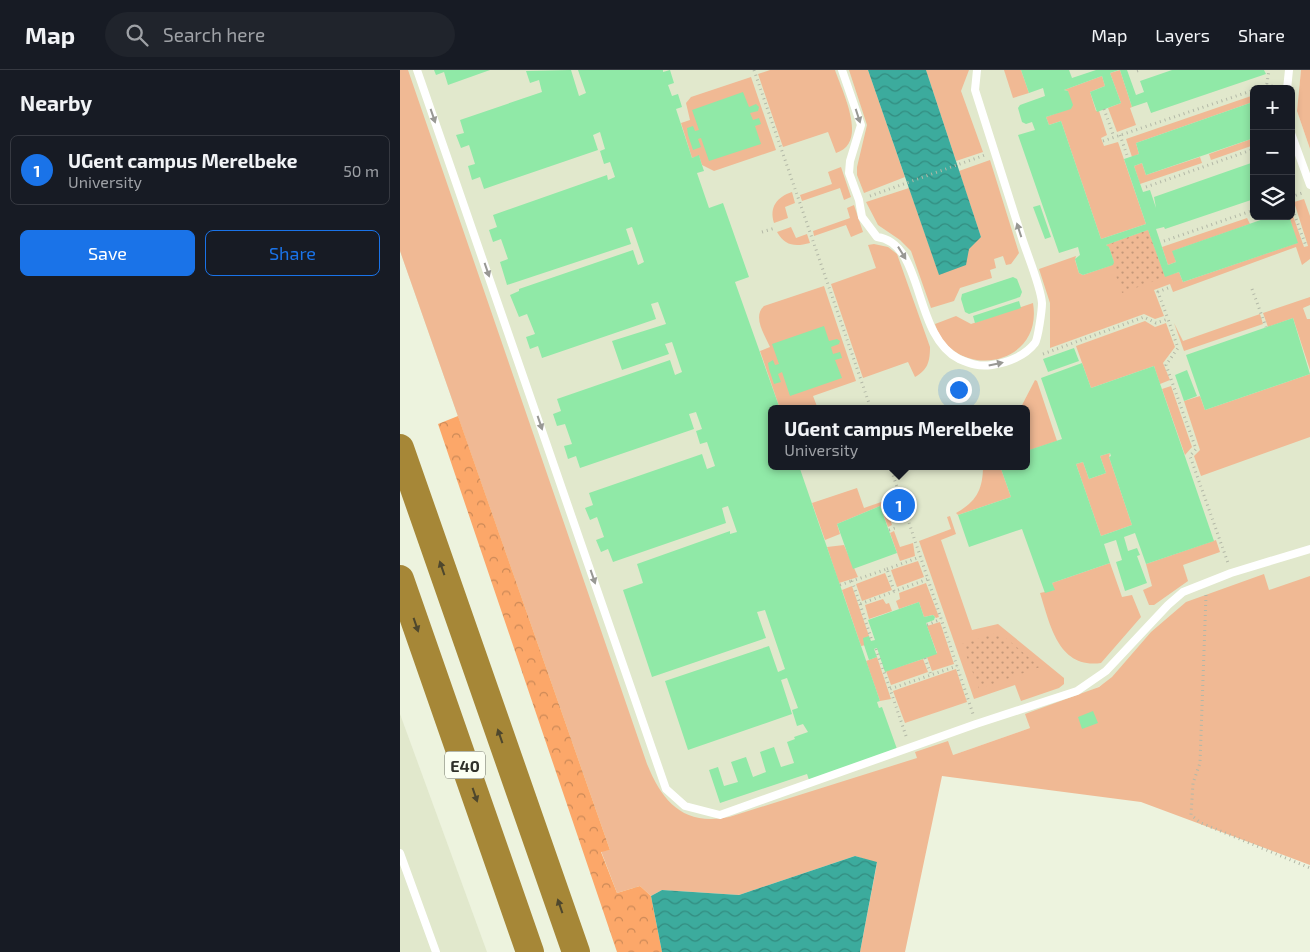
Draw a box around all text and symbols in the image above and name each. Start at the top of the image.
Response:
search box [105,12,455,57]
text: Map [25,20,75,49]
icon: search [123,21,151,49]
text: Search here [163,23,265,46]
text: Map [1091,24,1127,46]
text: Layers [1155,24,1210,46]
text: Share [1238,24,1285,46]
map controls [1250,85,1295,220]
button: + [1250,85,1295,130]
text: Nearby [20,90,92,115]
one-way arrow [429,109,437,124]
one-way arrow [855,109,862,124]
button: − [1250,130,1295,175]
text: UGent campus Merelbeke [68,149,297,172]
text: 1 [34,161,40,180]
text: 50 m [343,161,379,180]
text: University [68,172,142,191]
button: layers [1250,175,1295,220]
one-way arrow [1015,222,1022,237]
button: Save [20,230,195,276]
button: Share [205,230,380,276]
one-way arrow [898,247,907,260]
one-way arrow [483,262,491,277]
one-way arrow [989,360,1004,368]
your location [946,377,972,403]
popup [768,405,1030,470]
one-way arrow [536,416,544,431]
text: UGent campus Merelbeke [784,417,1014,440]
text: University [784,440,858,459]
pin: 1 [883,486,915,524]
one-way arrow [438,560,446,575]
one-way arrow [590,569,597,584]
one-way arrow [412,618,420,633]
one-way arrow [496,728,504,743]
road number: E40 [445,752,485,778]
one-way arrow [471,788,479,803]
one-way arrow [556,898,564,913]

